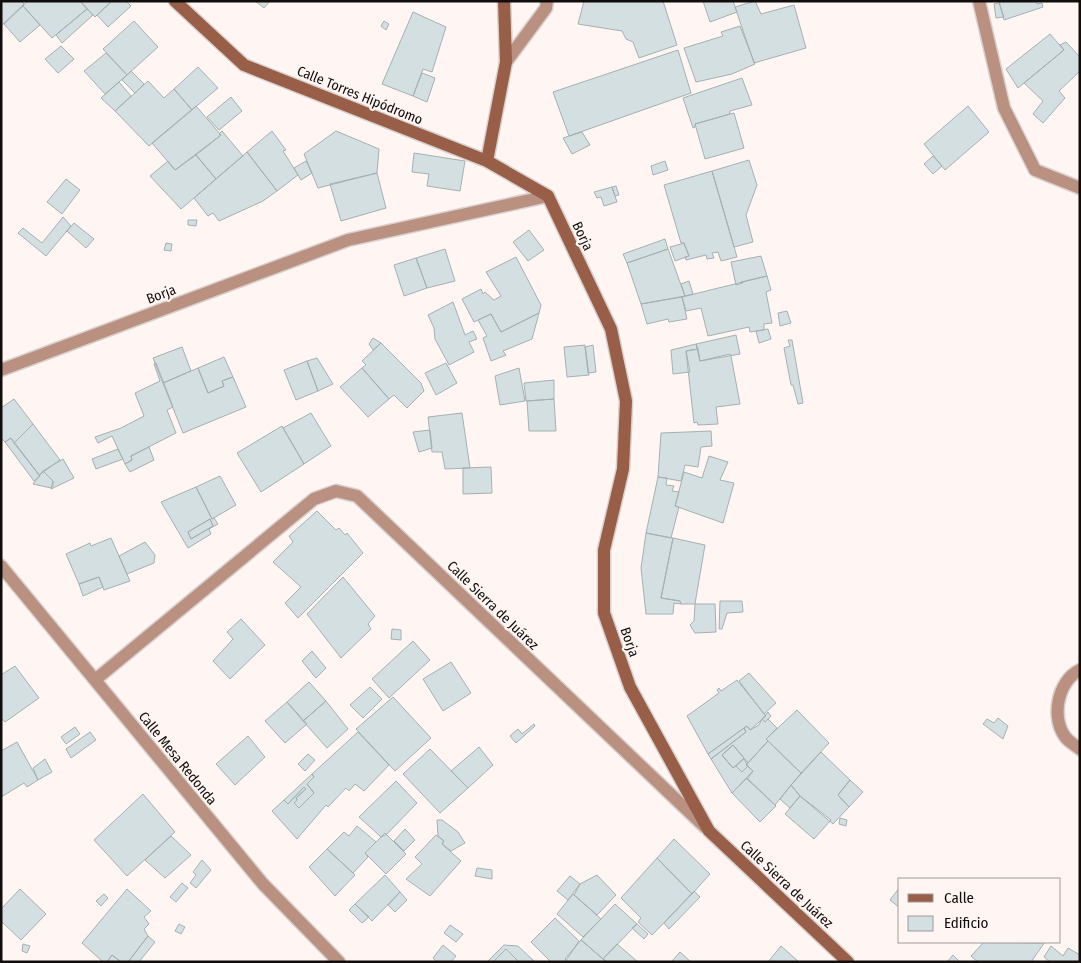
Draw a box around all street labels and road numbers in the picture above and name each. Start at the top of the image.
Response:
street label: Calle Torres Hipódromo [294,62,425,128]
street label: Borja [568,219,597,254]
street label: Borja [144,281,178,308]
street label: Calle Sierra de Juárez [443,557,542,654]
street label: Borja [617,625,643,659]
street label: Calle Mesa Redonda [135,708,221,808]
street label: Calle Sierra de Juárez [737,837,837,932]

